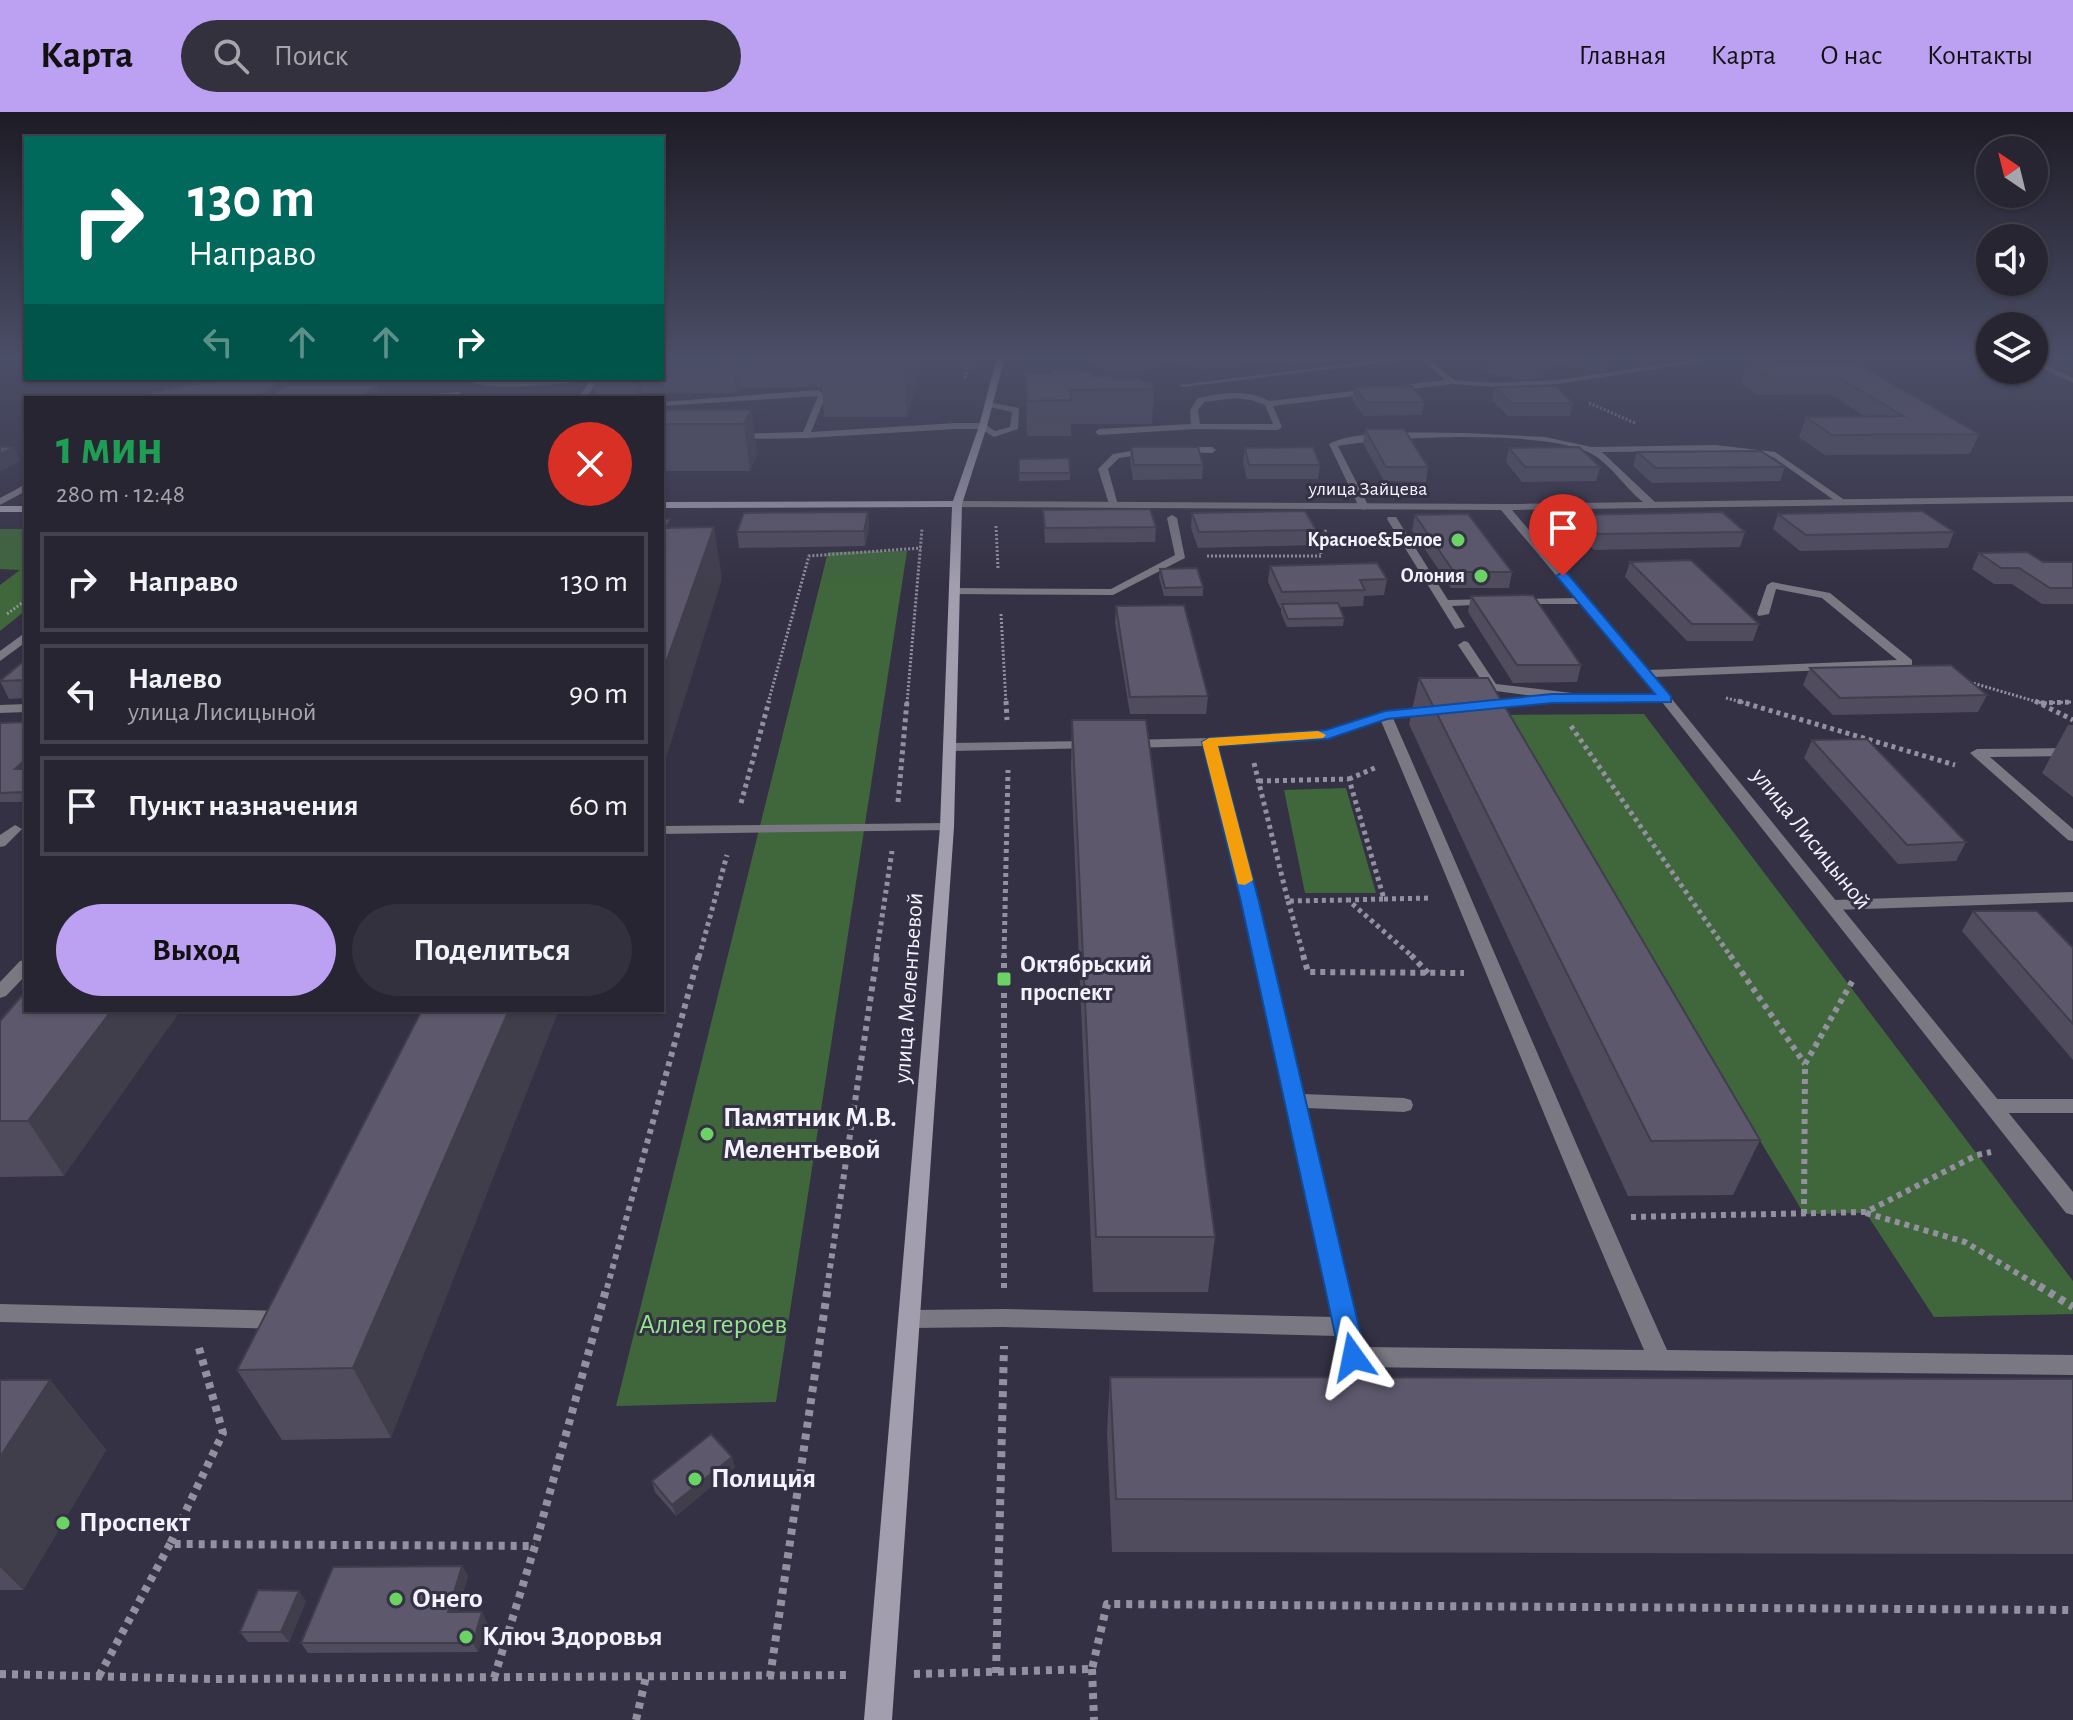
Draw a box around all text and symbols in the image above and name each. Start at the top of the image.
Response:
search box [181,20,741,92]
icon: search [209,34,253,78]
text: Карта [40,37,133,75]
text: Поиск [273,41,348,71]
text: Главная [1578,42,1666,70]
text: Карта [1710,42,1776,70]
text: О нас [1820,42,1883,70]
text: Контакты [1927,42,2033,70]
north arrow [1976,136,2048,208]
map controls [1976,136,2048,384]
icon: right [56,168,160,272]
text: 130 m [188,171,315,227]
button: sound [1976,224,2048,296]
text: Направо [188,236,316,272]
button: layers [1976,312,2048,384]
icon: left [196,320,240,364]
icon: ahead [280,320,324,364]
icon: ahead [364,320,408,364]
icon: right [448,320,492,364]
button: close [548,422,632,506]
text: 1 мин [56,425,163,473]
street label: улица Зайцева [1308,479,1427,499]
text: 280 m · 12:48 [56,481,185,507]
pin [1529,494,1597,576]
icon: arrive [1541,506,1585,550]
place label: Красное&Белое [1307,530,1442,550]
marker: Красное&Белое [1449,531,1467,549]
icon: right [60,560,104,604]
place label: Олония [1401,566,1465,586]
text: Направо [128,567,238,597]
text: 130 m [561,567,628,597]
marker: Олония [1472,567,1490,585]
text: Налево [128,664,222,694]
icon: left [60,672,104,716]
text: 90 m [569,679,628,709]
text: улица Лисицыной [128,699,317,725]
street label: улица Лисицыной [1746,763,1875,914]
icon: arrive [60,784,104,828]
text: Пункт назначения [128,791,359,821]
text: 60 m [569,791,628,821]
street label: улица Мелентьевой [890,892,928,1085]
button: Выход [56,904,336,996]
button: Поделиться [352,904,632,996]
place label: Октябрьский проспект [1020,953,1152,1005]
marker: Октябрьский проспект [995,970,1013,988]
place label: Памятник М.В. Мелентьевой [723,1104,897,1164]
marker: Памятник М.В. Мелентьевой [698,1125,716,1143]
park label: Аллея героев [639,1311,787,1339]
position arrow [1311,1315,1395,1399]
place label: Полиция [711,1465,816,1493]
marker: Полиция [686,1470,704,1488]
place label: Проспект [79,1509,191,1537]
marker: Проспект [54,1514,72,1532]
place label: Онего [412,1585,483,1613]
marker: Онего [387,1590,405,1608]
place label: Ключ Здоровья [482,1623,663,1651]
marker: Ключ Здоровья [457,1628,475,1646]

